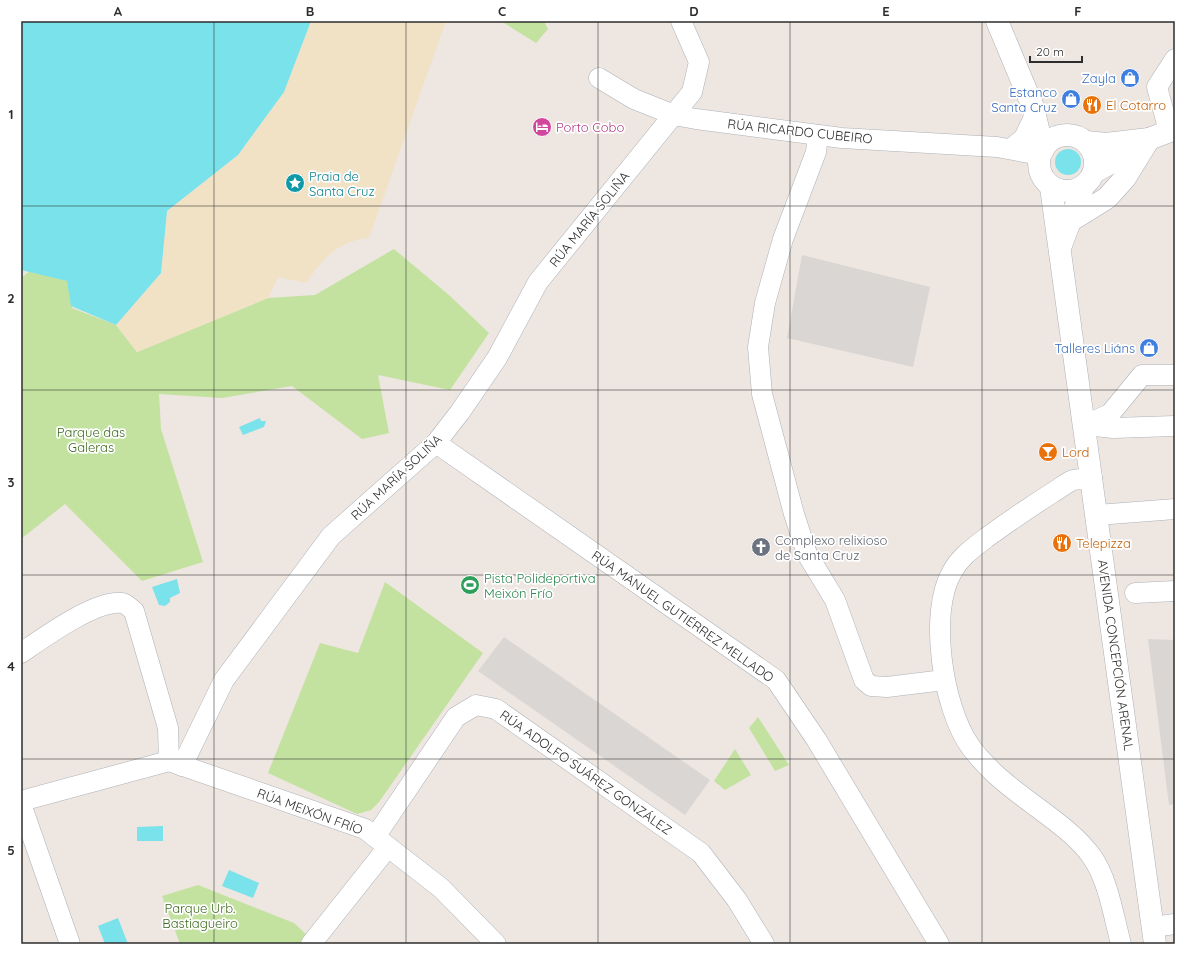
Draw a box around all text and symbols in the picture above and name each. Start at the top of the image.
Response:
text: A [114,3,123,19]
text: B [306,3,314,19]
text: C [498,3,506,19]
text: D [689,3,699,19]
text: E [882,3,890,19]
text: F [1074,3,1082,19]
scale bar [1030,38,1082,64]
text: 20 m [1036,44,1064,59]
shop icon: Zayla [1119,67,1141,89]
place label: Zayla [1081,70,1116,86]
place label: Estanco Santa Cruz [991,84,1057,115]
shop icon: Estanco Santa Cruz [1060,88,1082,110]
restaurant icon: El Cotarro [1081,94,1103,116]
place label: El Cotarro [1106,97,1166,113]
text: 1 [8,106,14,122]
street label: RÚA RICARDO CUBEIRO [727,115,873,147]
hotel icon: Porto Cobo [531,116,553,138]
place label: Porto Cobo [556,119,624,135]
place label: Praia de Santa Cruz [309,168,375,199]
street label: RÚA MARÍA SOLIÑA [546,168,633,270]
place icon: Praia de Santa Cruz [284,172,306,194]
text: 2 [7,290,15,306]
shop icon: Talleres Liáns [1138,337,1160,359]
place label: Talleres Liáns [1054,340,1135,356]
park label: Parque das Galeras [57,424,125,455]
street label: RÚA MARÍA SOLIÑA [347,430,445,523]
bar icon: Lord [1037,441,1059,463]
place label: Lord [1062,444,1089,460]
text: 3 [8,474,15,490]
place label: Complexo relixioso de Santa Cruz [775,532,888,563]
restaurant icon: Telepizza [1051,532,1073,554]
place label: Telepizza [1076,535,1131,551]
church icon: Complexo relixioso de Santa Cruz [750,536,772,558]
street label: RÚA MANUEL GUTIÉRREZ MELLADO [589,547,777,685]
street label: AVENIDA CONCEPCIÓN ARENAL [1095,558,1137,752]
place label: Pista Polideportiva Meixón Frío [484,570,596,601]
sports icon: Pista Polideportiva Meixón Frío [459,574,481,596]
text: 4 [7,658,15,674]
street label: RÚA ADOLFO SUÁREZ GONZÁLEZ [497,706,675,838]
street label: RÚA MEIXÓN FRÍO [255,784,365,838]
text: 5 [7,842,15,858]
park label: Parque Urb. Bastiagueiro [162,900,238,931]

